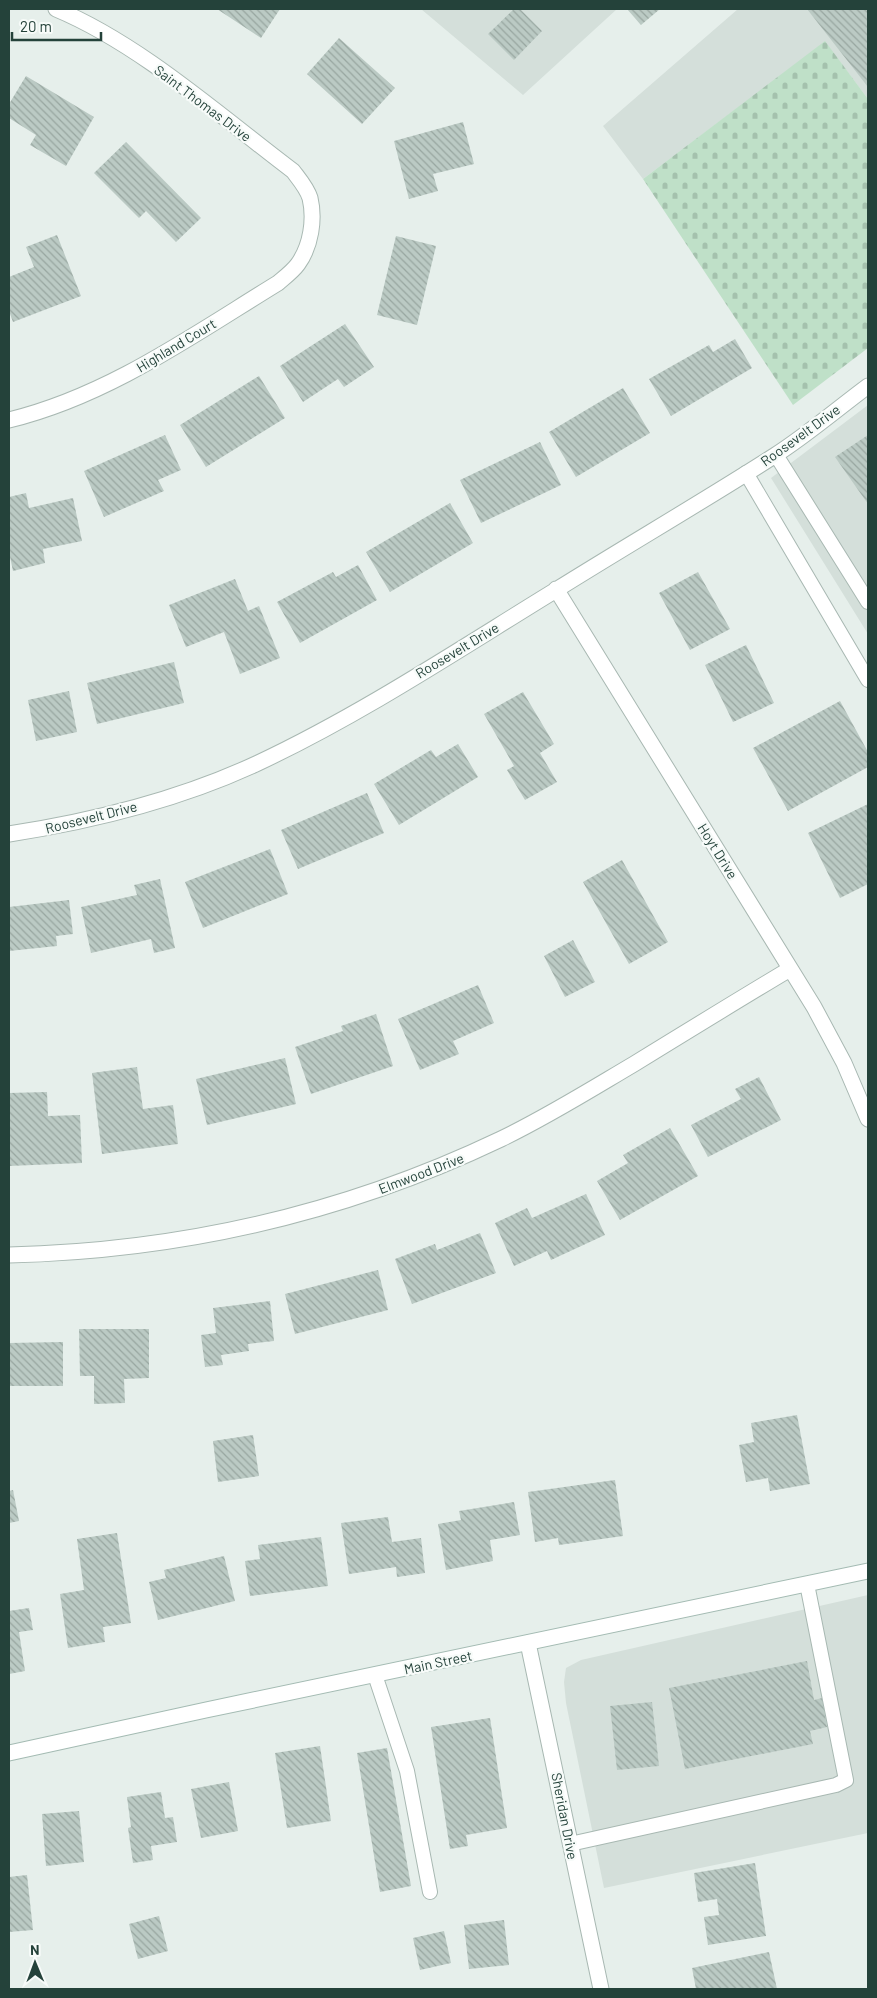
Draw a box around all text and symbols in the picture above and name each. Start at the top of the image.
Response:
scale bar [12,10,101,42]
text: 20 m [20,17,52,35]
street label: Saint Thomas Drive [151,61,255,145]
street label: Highland Court [133,315,219,375]
street label: Roosevelt Drive [757,401,843,469]
street label: Roosevelt Drive [412,619,502,681]
street label: Roosevelt Drive [43,797,139,837]
street label: Hoyt Drive [694,820,742,882]
street label: Elmwood Drive [376,1149,466,1197]
street label: Main Street [402,1646,474,1678]
street label: Sheridan Drive [548,1771,582,1861]
north arrow [10,1938,60,1988]
text: N [30,1941,40,1958]

